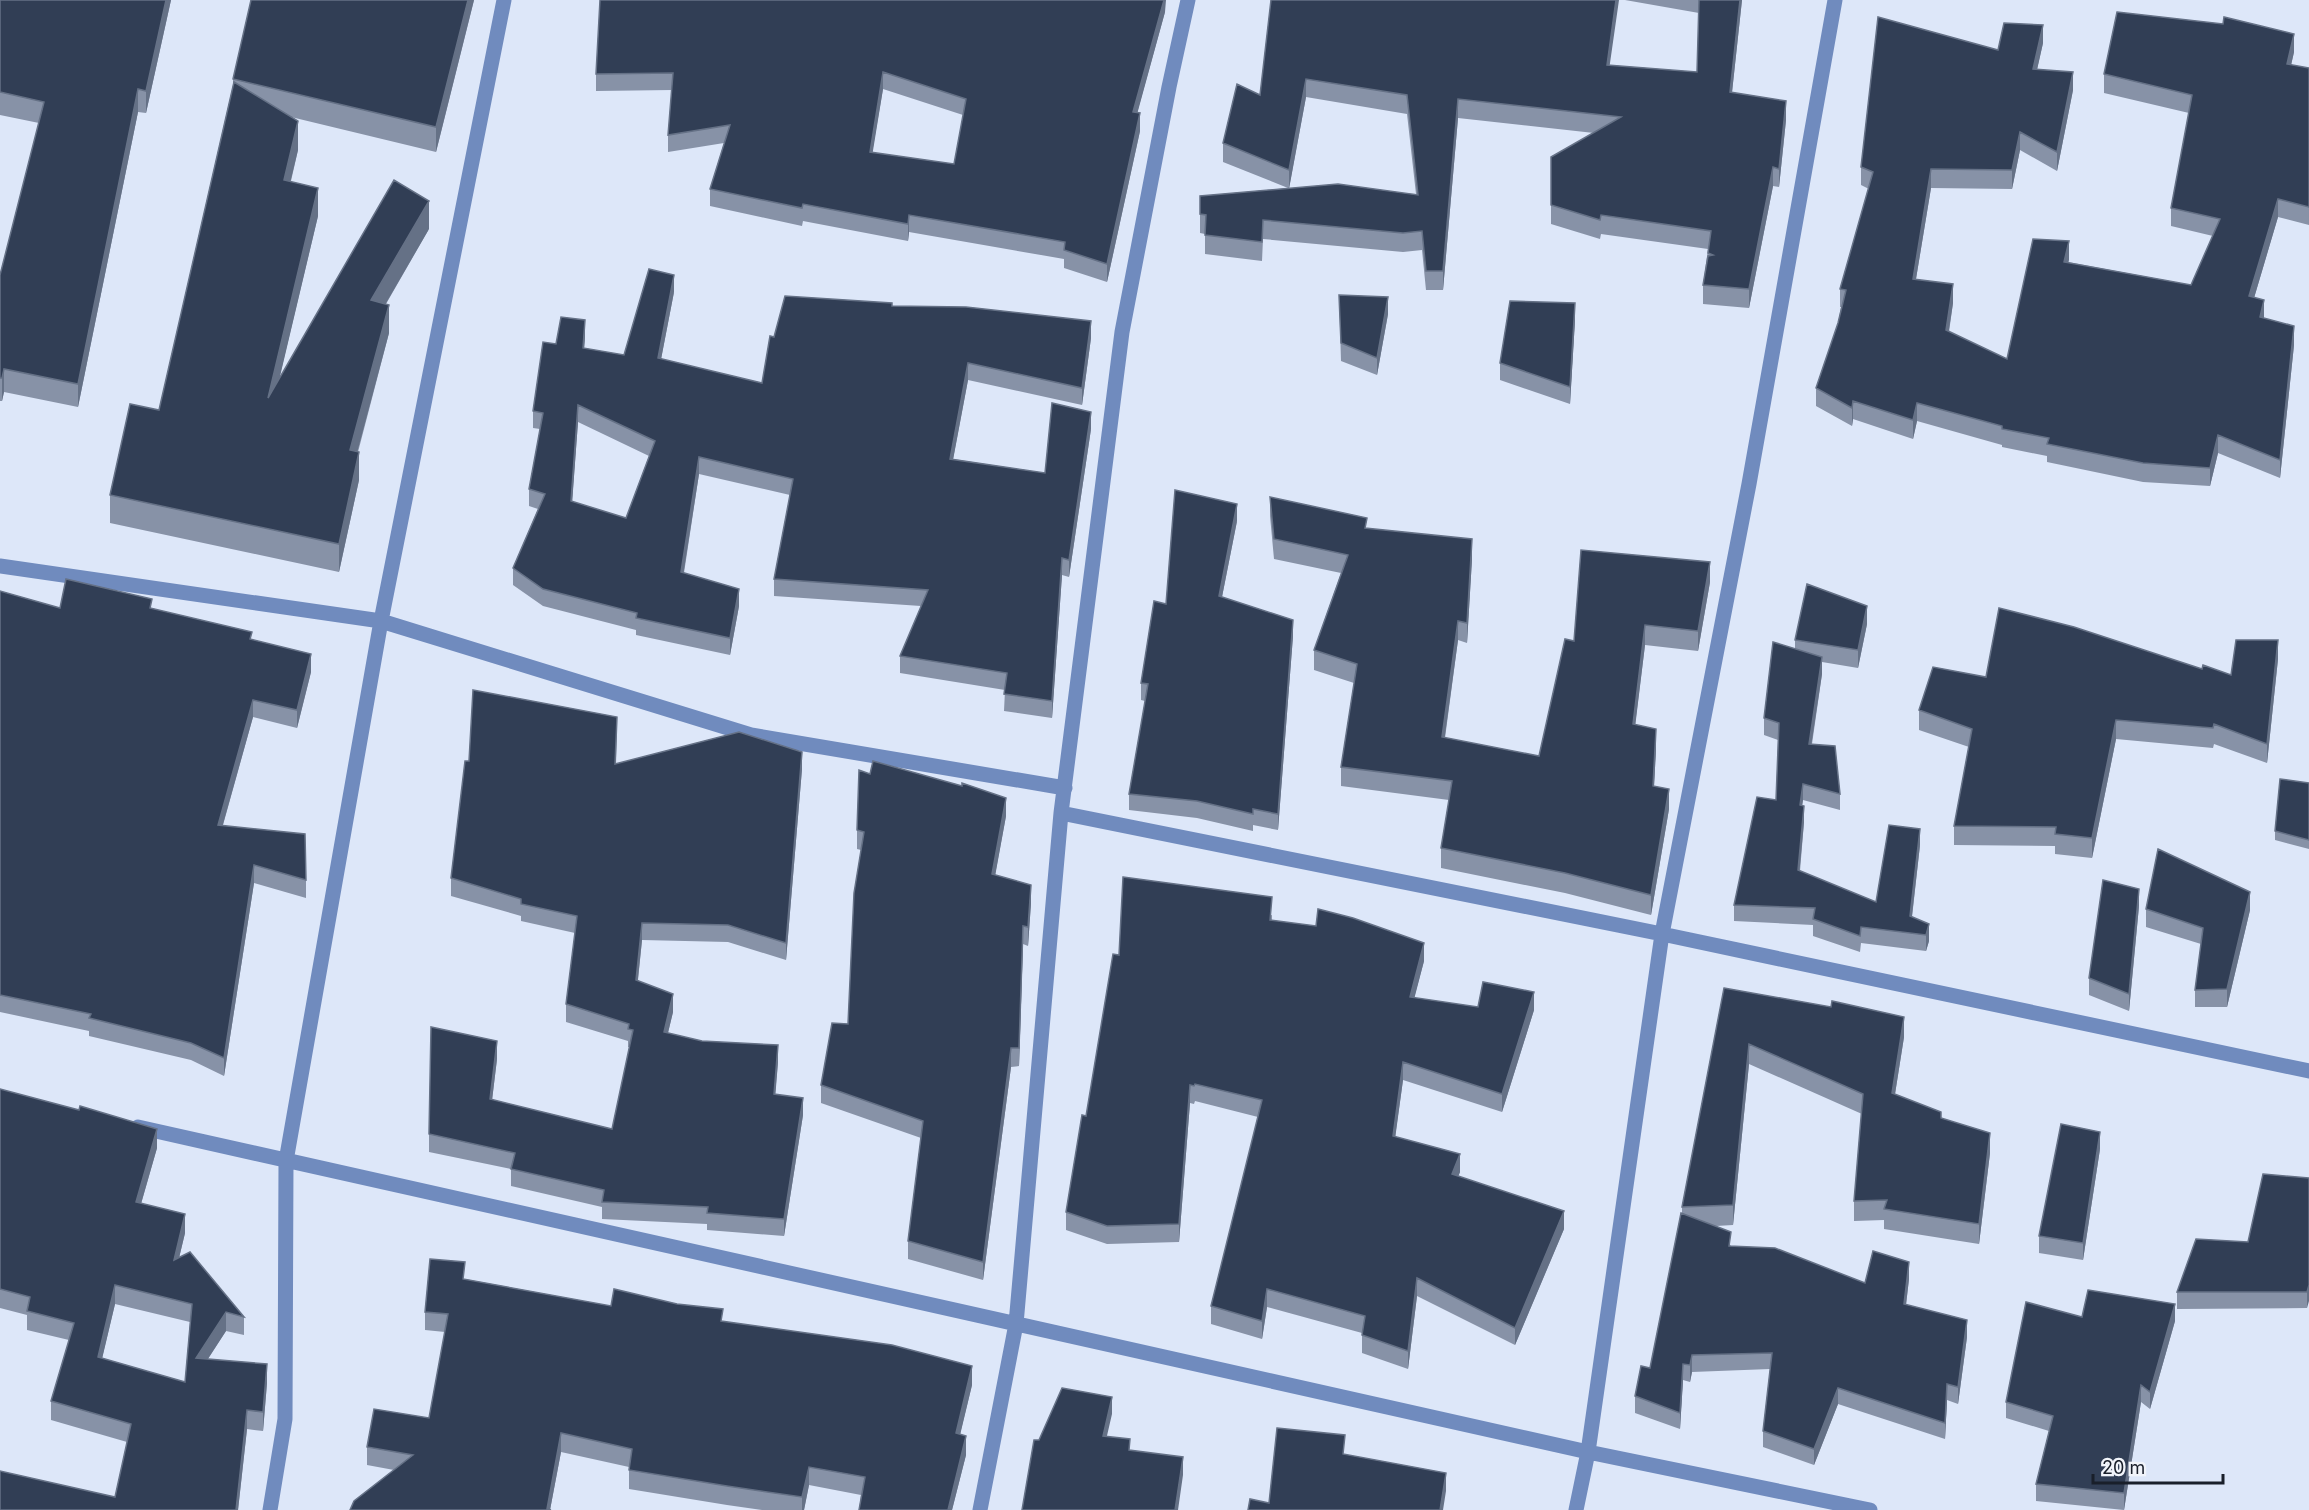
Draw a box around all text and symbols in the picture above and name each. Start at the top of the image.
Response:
scale bar [2093,1447,2224,1485]
text: 20 m [2102,1457,2145,1478]

